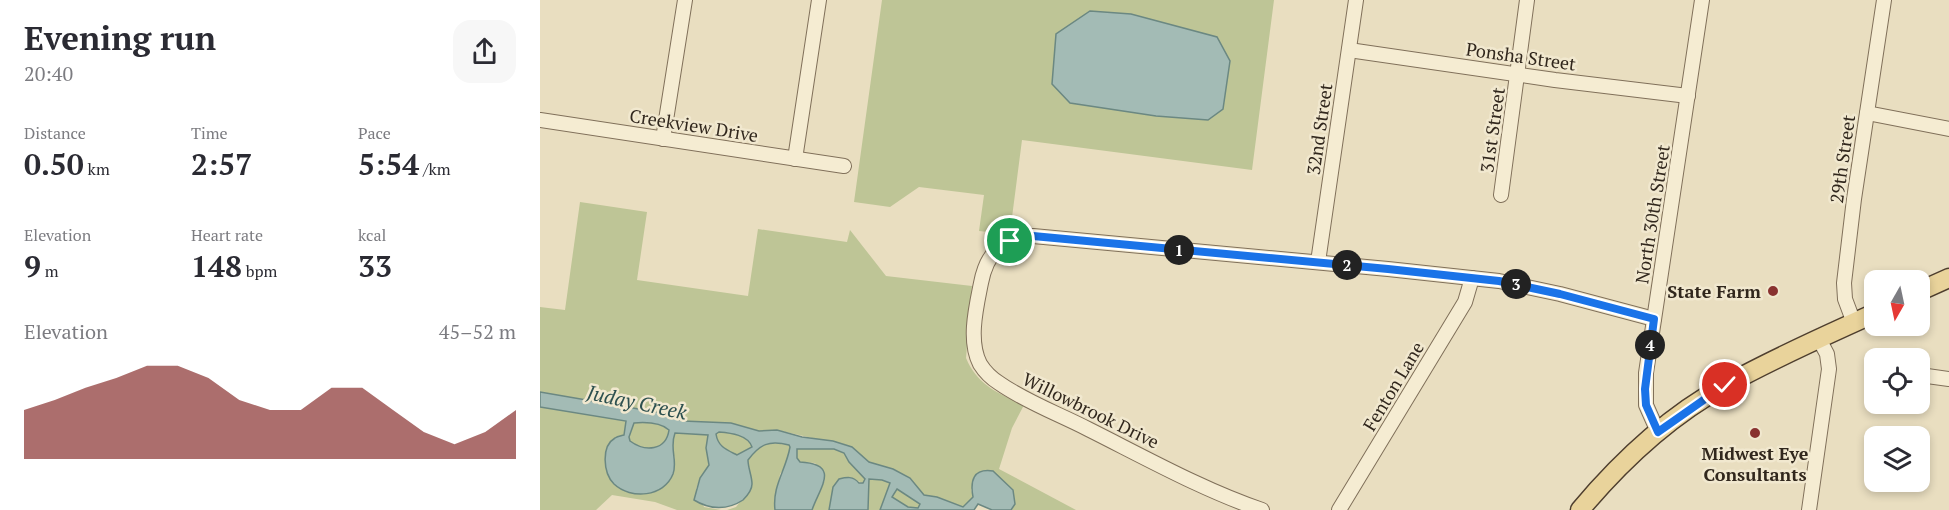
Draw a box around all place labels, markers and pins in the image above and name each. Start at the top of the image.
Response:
pin [984,215,1035,266]
pin: 1 [1164,235,1194,265]
pin: 2 [1332,250,1362,280]
pin: 3 [1501,269,1531,299]
place label: State Farm [1667,279,1761,303]
marker: State Farm [1766,284,1780,298]
pin: 4 [1635,330,1665,360]
pin [1699,359,1750,410]
marker: Midwest Eye Consultants [1748,426,1762,440]
place label: Midwest Eye Consultants [1701,441,1809,486]

